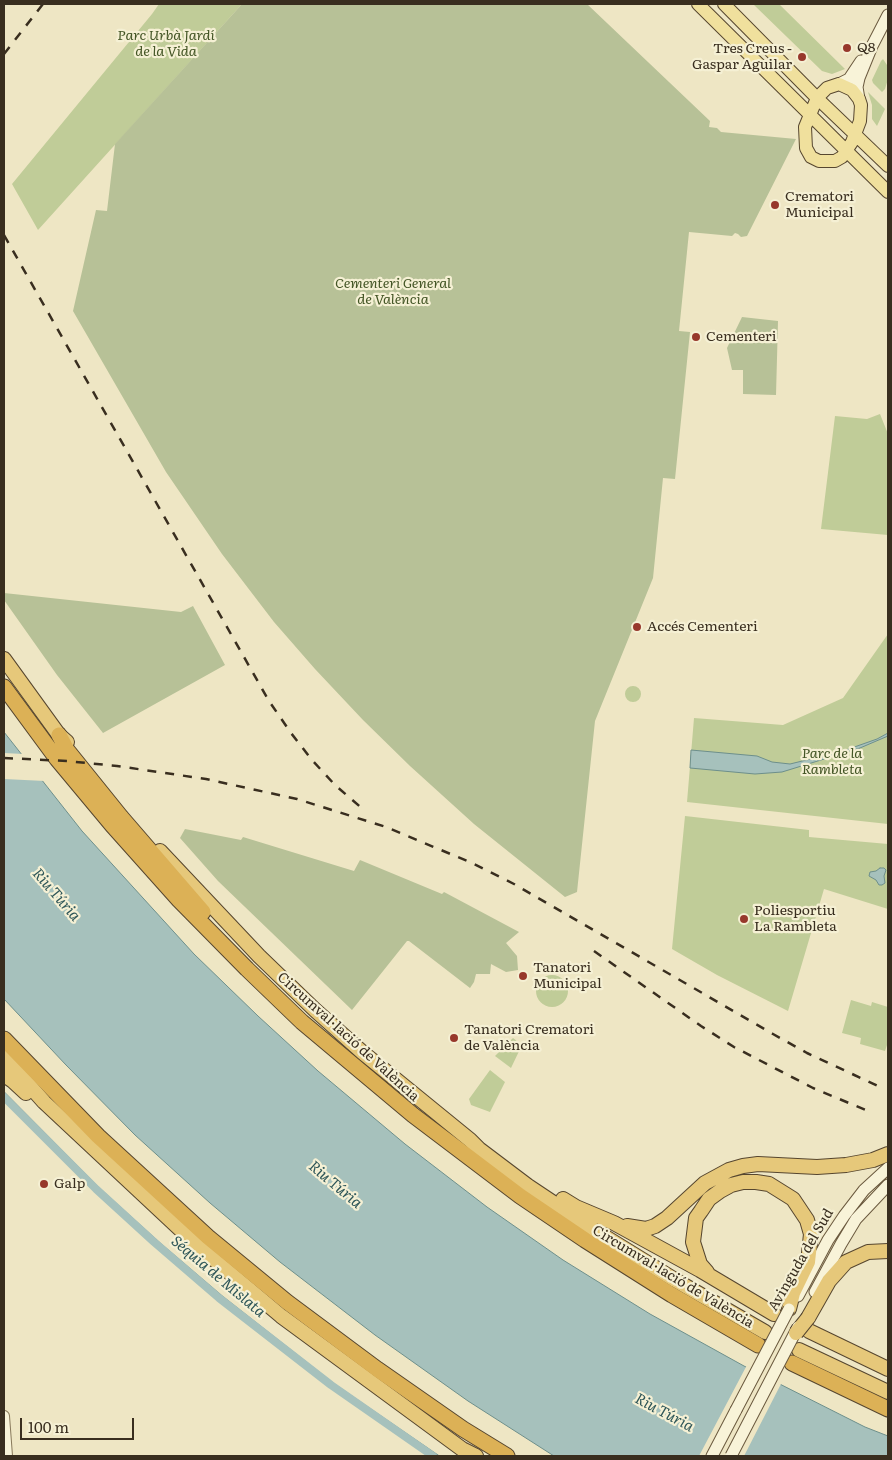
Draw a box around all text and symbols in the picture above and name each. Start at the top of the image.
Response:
park label: Parc Urbà Jardí de la Vida [117,28,215,60]
place label: Q8 [857,40,875,56]
place label: Tres Creus - Gaspar Aguilar [692,41,792,74]
marker: Q8 [841,42,853,54]
marker: Tres Creus - Gaspar Aguilar [796,51,808,63]
place label: Crematori Municipal [785,189,854,222]
marker: Crematori Municipal [769,199,781,211]
park label: Cementeri General de València [335,276,451,308]
place label: Cementeri [706,329,776,345]
marker: Cementeri [690,331,702,343]
place label: Accés Cementeri [647,619,758,635]
marker: Accés Cementeri [631,621,643,633]
park label: Parc de la Rambleta [802,746,862,779]
water label: Riu Túria [28,865,84,925]
place label: Poliesportiu La Rambleta [754,903,837,936]
marker: Poliesportiu La Rambleta [738,913,750,925]
place label: Tanatori Municipal [533,960,602,992]
street label: Circumval·lació de València [274,969,422,1105]
marker: Tanatori Municipal [517,970,529,982]
place label: Tanatori Crematori de València [464,1022,594,1054]
marker: Tanatori Crematori de València [448,1032,460,1044]
water label: Riu Túria [305,1158,365,1212]
place label: Galp [54,1176,85,1192]
marker: Galp [38,1178,50,1190]
street label: Avinguda del Sud [765,1206,837,1314]
street label: Circumval·lació de València [589,1222,757,1332]
water label: Séquia de Mislata [167,1232,269,1322]
water label: Riu Túria [631,1390,697,1436]
scale bar [22,1408,136,1440]
text: 100 m [28,1415,69,1438]

